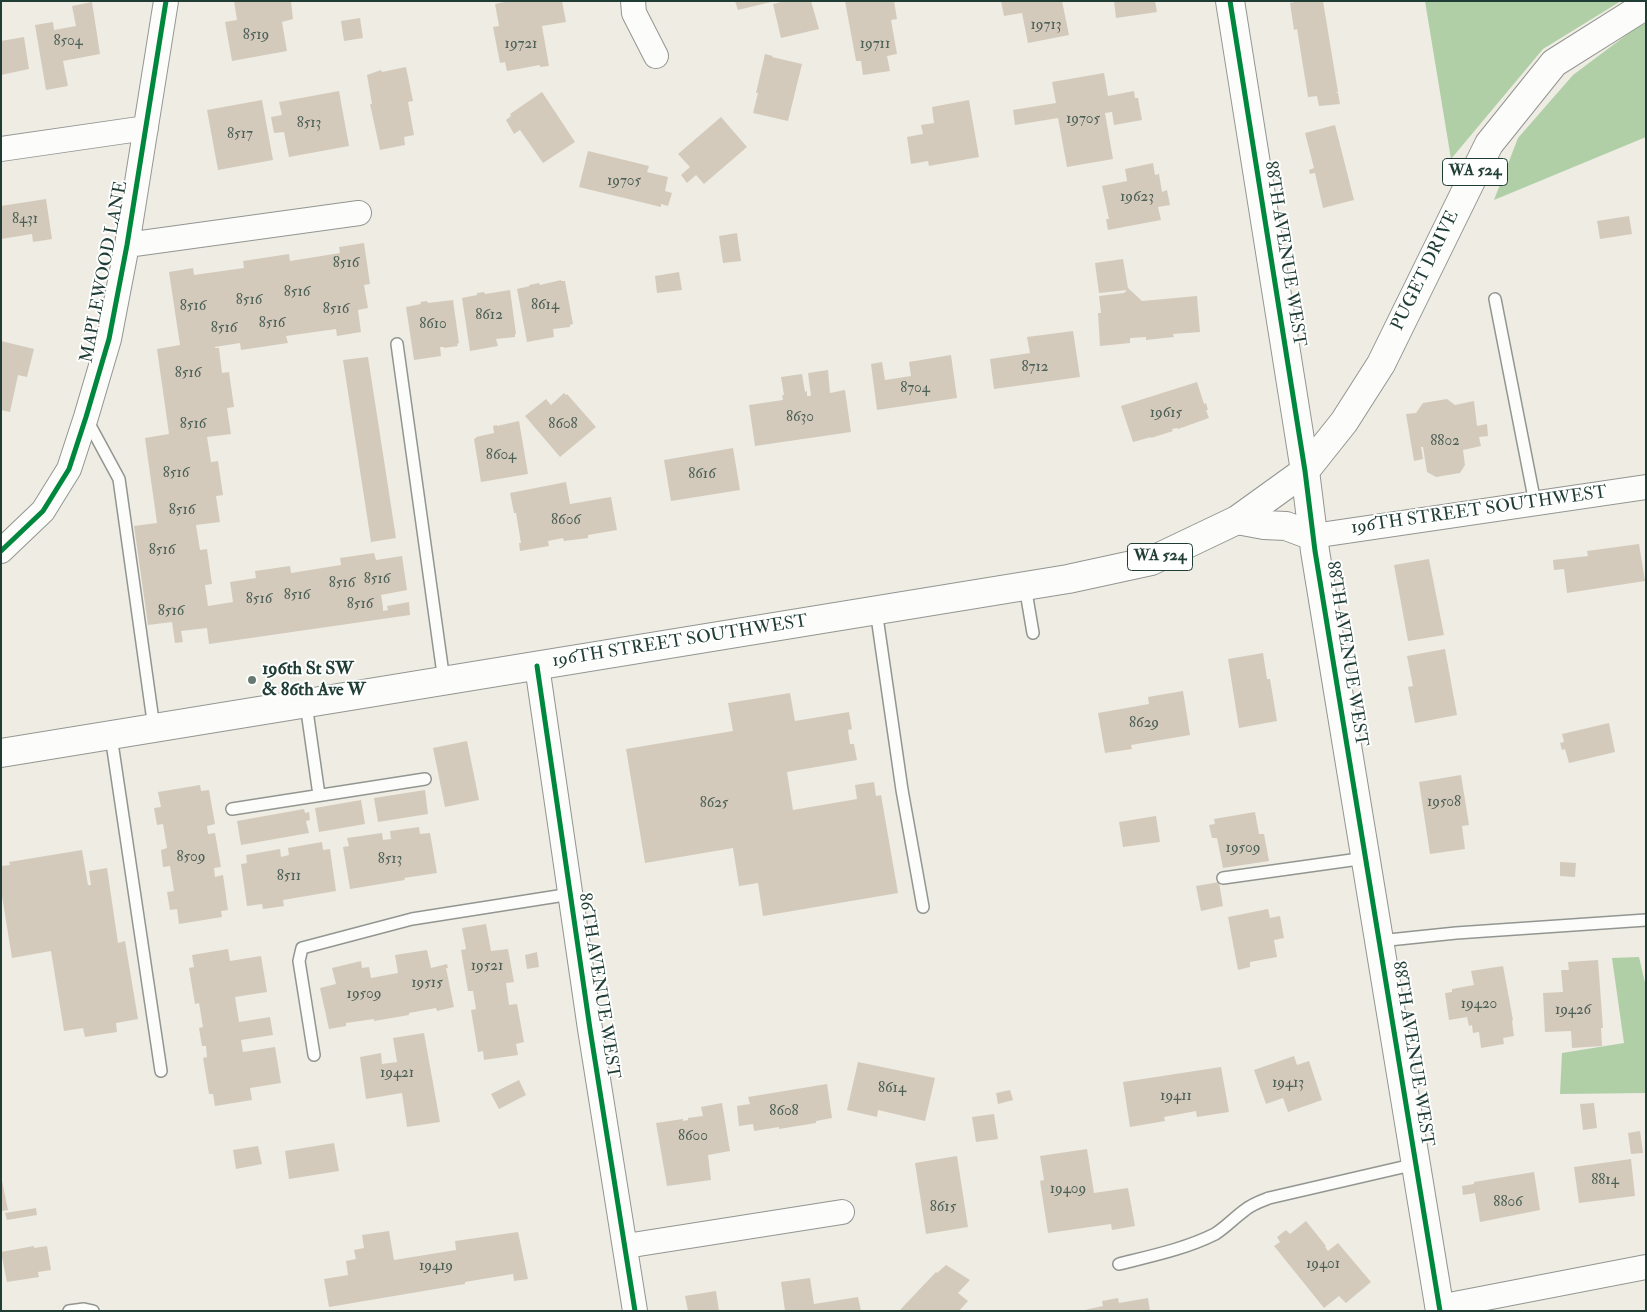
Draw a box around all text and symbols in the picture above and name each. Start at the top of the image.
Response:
house number: 19713 [1031,17,1061,35]
house number: 8519 [243,27,269,45]
house number: 8504 [53,33,83,51]
house number: 19721 [505,36,537,54]
house number: 19711 [860,36,890,54]
house number: 19705 [1066,111,1100,129]
house number: 8513 [297,115,321,133]
house number: 8517 [227,126,253,144]
road number: WA 524 [1442,158,1508,186]
street label: 88TH AVENUE WEST [1259,160,1309,348]
house number: 19705 [607,173,641,191]
street label: MAPLEWOOD LANE [77,179,133,365]
house number: 19623 [1120,189,1154,207]
street label: PUGET DRIVE [1388,207,1464,335]
house number: 8431 [12,211,38,229]
house number: 8516 [333,255,359,273]
house number: 8516 [284,284,310,302]
house number: 8516 [236,292,262,310]
house number: 8614 [531,297,559,315]
house number: 8516 [180,298,206,316]
house number: 8516 [323,301,349,319]
house number: 8612 [475,307,503,325]
house number: 8516 [259,315,285,333]
house number: 8610 [419,316,447,334]
house number: 8516 [211,320,237,338]
house number: 8712 [1022,359,1048,377]
house number: 8516 [175,365,201,383]
house number: 8704 [900,380,930,398]
house number: 19615 [1150,405,1182,423]
house number: 8630 [786,409,814,427]
house number: 8516 [180,416,206,434]
house number: 8608 [548,416,578,434]
house number: 8802 [1430,433,1460,451]
house number: 8604 [486,447,516,465]
house number: 8516 [163,465,189,483]
house number: 8616 [688,466,716,484]
street label: 196TH STREET SOUTHWEST [1350,482,1608,540]
house number: 8516 [169,502,195,520]
house number: 8606 [551,512,581,530]
house number: 8516 [149,542,175,560]
road number: WA 524 [1128,544,1192,570]
street label: 88TH AVENUE WEST [1321,560,1371,748]
house number: 8516 [364,571,390,589]
house number: 8516 [329,575,355,593]
house number: 8516 [284,587,310,605]
house number: 8516 [246,591,272,609]
house number: 8516 [347,596,373,614]
house number: 8516 [158,603,184,621]
street label: 196TH STREET SOUTHWEST [551,611,809,673]
place label: 196th St SW & 86th Ave W [262,659,366,702]
marker: 196th St SW & 86th Ave W [246,674,258,686]
house number: 8629 [1129,715,1159,733]
house number: 19508 [1427,794,1461,812]
house number: 8625 [700,795,728,813]
house number: 19509 [1226,840,1260,858]
house number: 8509 [177,849,205,867]
house number: 8513 [378,851,402,869]
house number: 8511 [277,868,301,886]
street label: 86TH AVENUE WEST [573,891,623,1081]
house number: 19521 [471,958,503,976]
street label: 88TH AVENUE WEST [1387,960,1437,1148]
house number: 19515 [411,975,443,993]
house number: 19509 [347,986,381,1004]
house number: 19420 [1461,996,1497,1014]
house number: 19426 [1555,1002,1591,1020]
house number: 19421 [380,1065,414,1083]
house number: 19413 [1272,1075,1304,1093]
house number: 8614 [878,1080,906,1098]
house number: 19411 [1160,1088,1192,1106]
house number: 8608 [769,1103,799,1121]
house number: 8600 [678,1128,708,1146]
house number: 8814 [1591,1172,1619,1190]
house number: 19409 [1050,1181,1086,1199]
house number: 8806 [1493,1194,1523,1212]
house number: 8615 [930,1199,956,1217]
house number: 19401 [1306,1256,1340,1274]
house number: 19419 [419,1258,453,1276]

